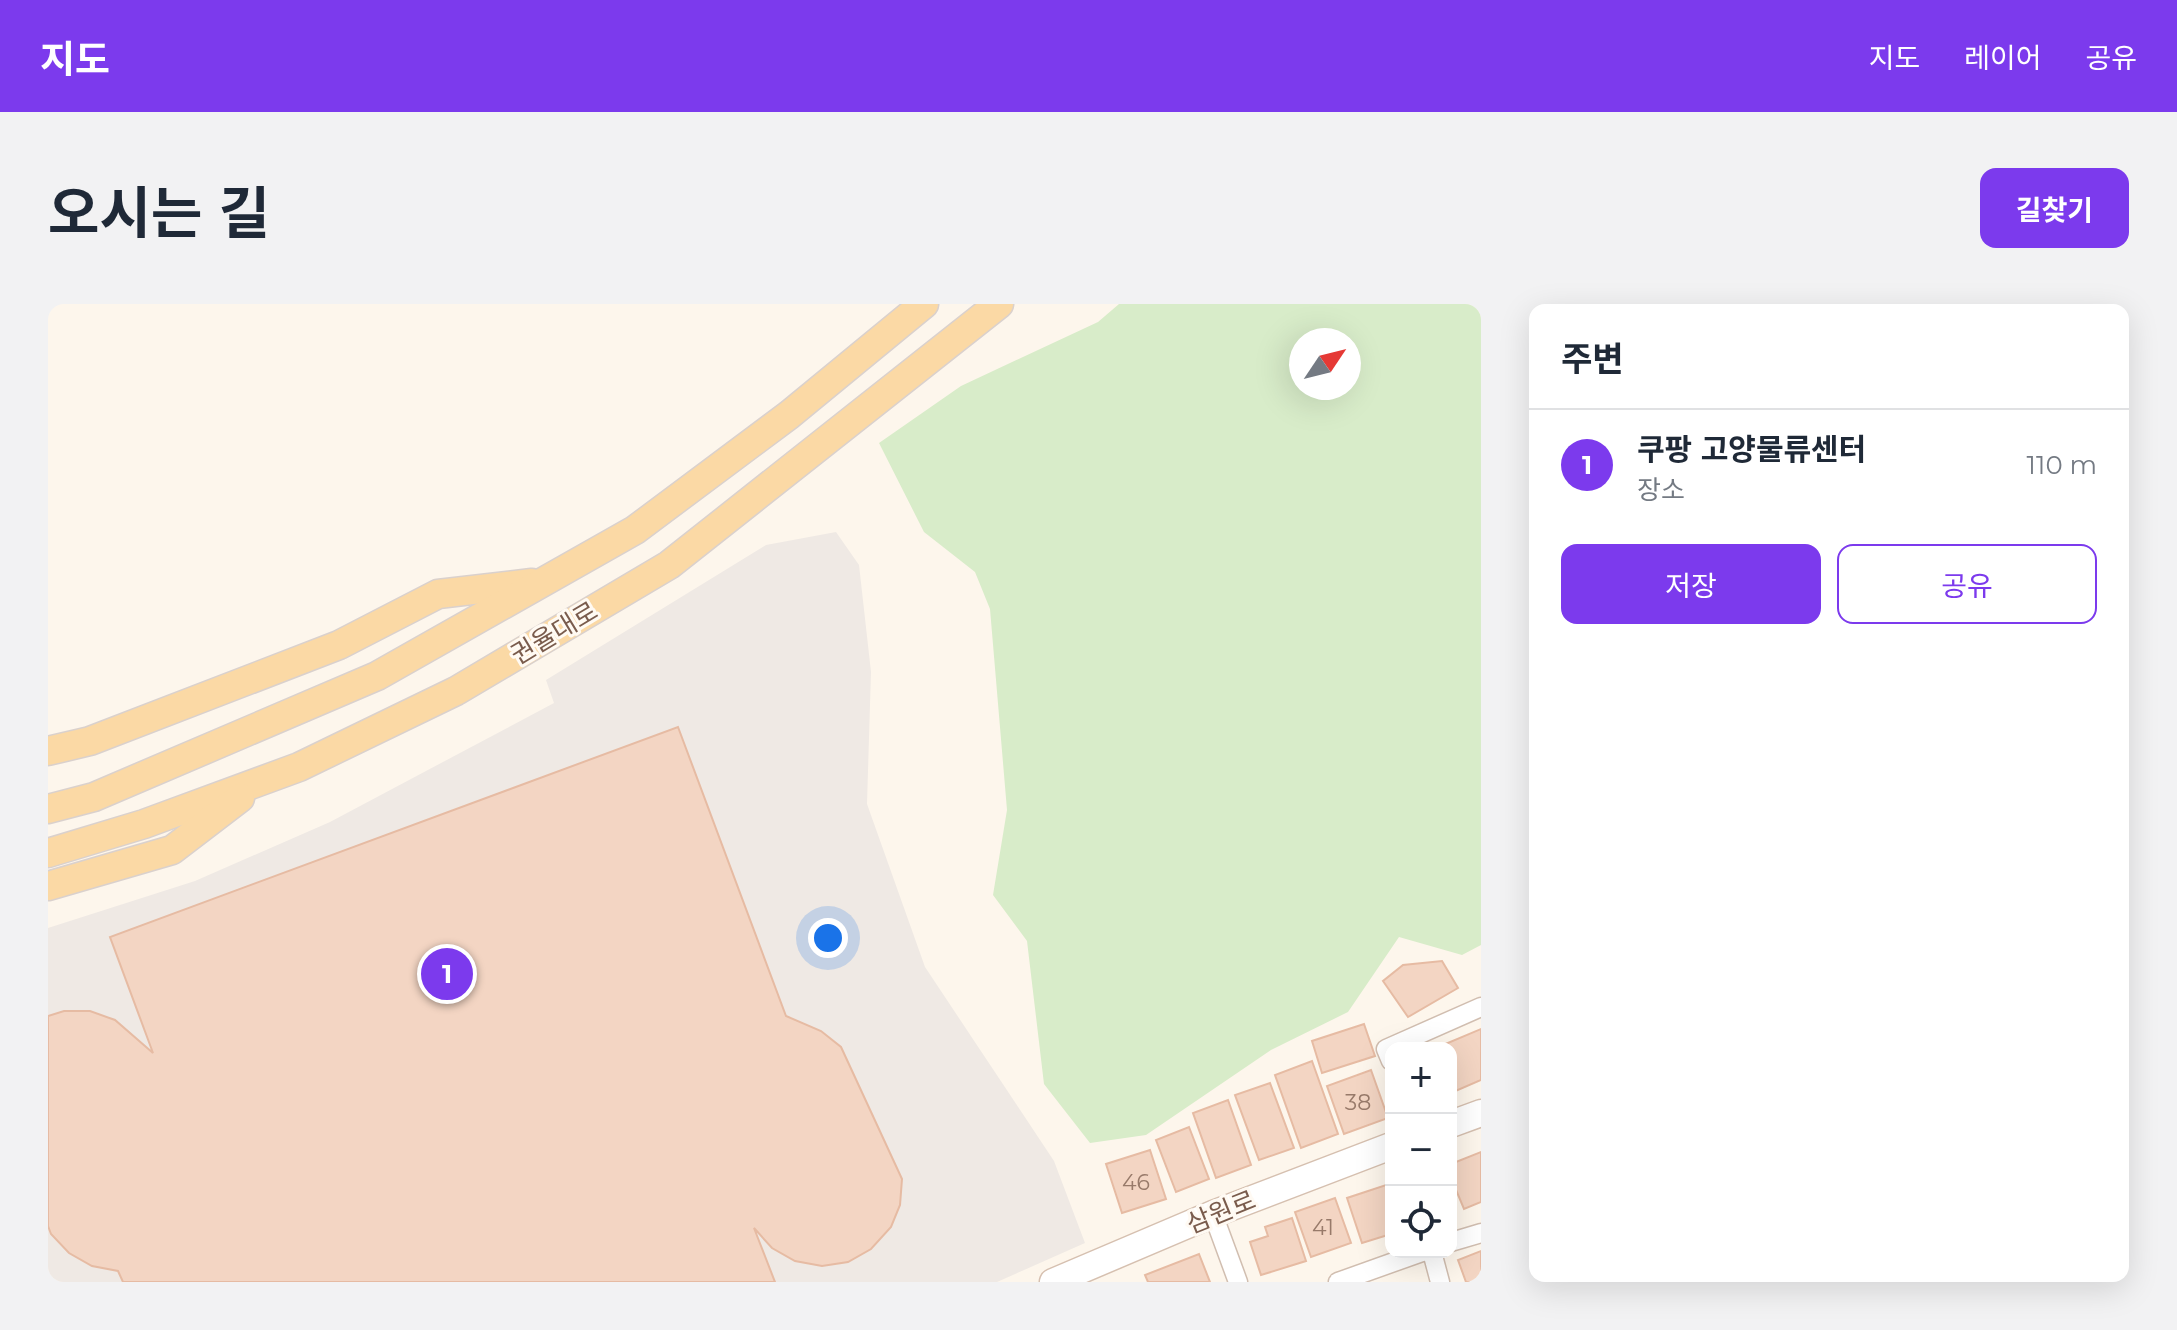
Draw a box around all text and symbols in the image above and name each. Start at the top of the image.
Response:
text: 지도 [40,36,110,83]
text: 지도 [1869,41,1920,75]
text: 레이어 [1964,41,2041,75]
text: 공유 [2085,41,2137,75]
button: 길찾기 [1980,168,2129,248]
text: 오시는 길 [48,179,270,247]
north arrow [1289,328,1361,400]
text: 주변 [1561,338,1624,380]
text: 쿠팡 고양물류센터 [1637,431,1866,468]
text: 1 [1582,449,1592,481]
text: 110 m [2027,449,2097,481]
text: 장소 [1637,474,1685,506]
button: 저장 [1561,544,1821,624]
button: 공유 [1837,544,2097,624]
street label: 권율대로 [505,595,603,671]
your location [808,918,848,958]
pin: 1 [421,944,473,1004]
map controls [1385,1042,1457,1258]
button: + [1385,1042,1457,1114]
house number: 38 [1345,1089,1371,1116]
button: − [1385,1114,1457,1186]
house number: 46 [1122,1169,1150,1196]
street label: 삼원로 [1182,1184,1260,1240]
button: locate [1385,1186,1457,1258]
house number: 41 [1312,1214,1334,1241]

